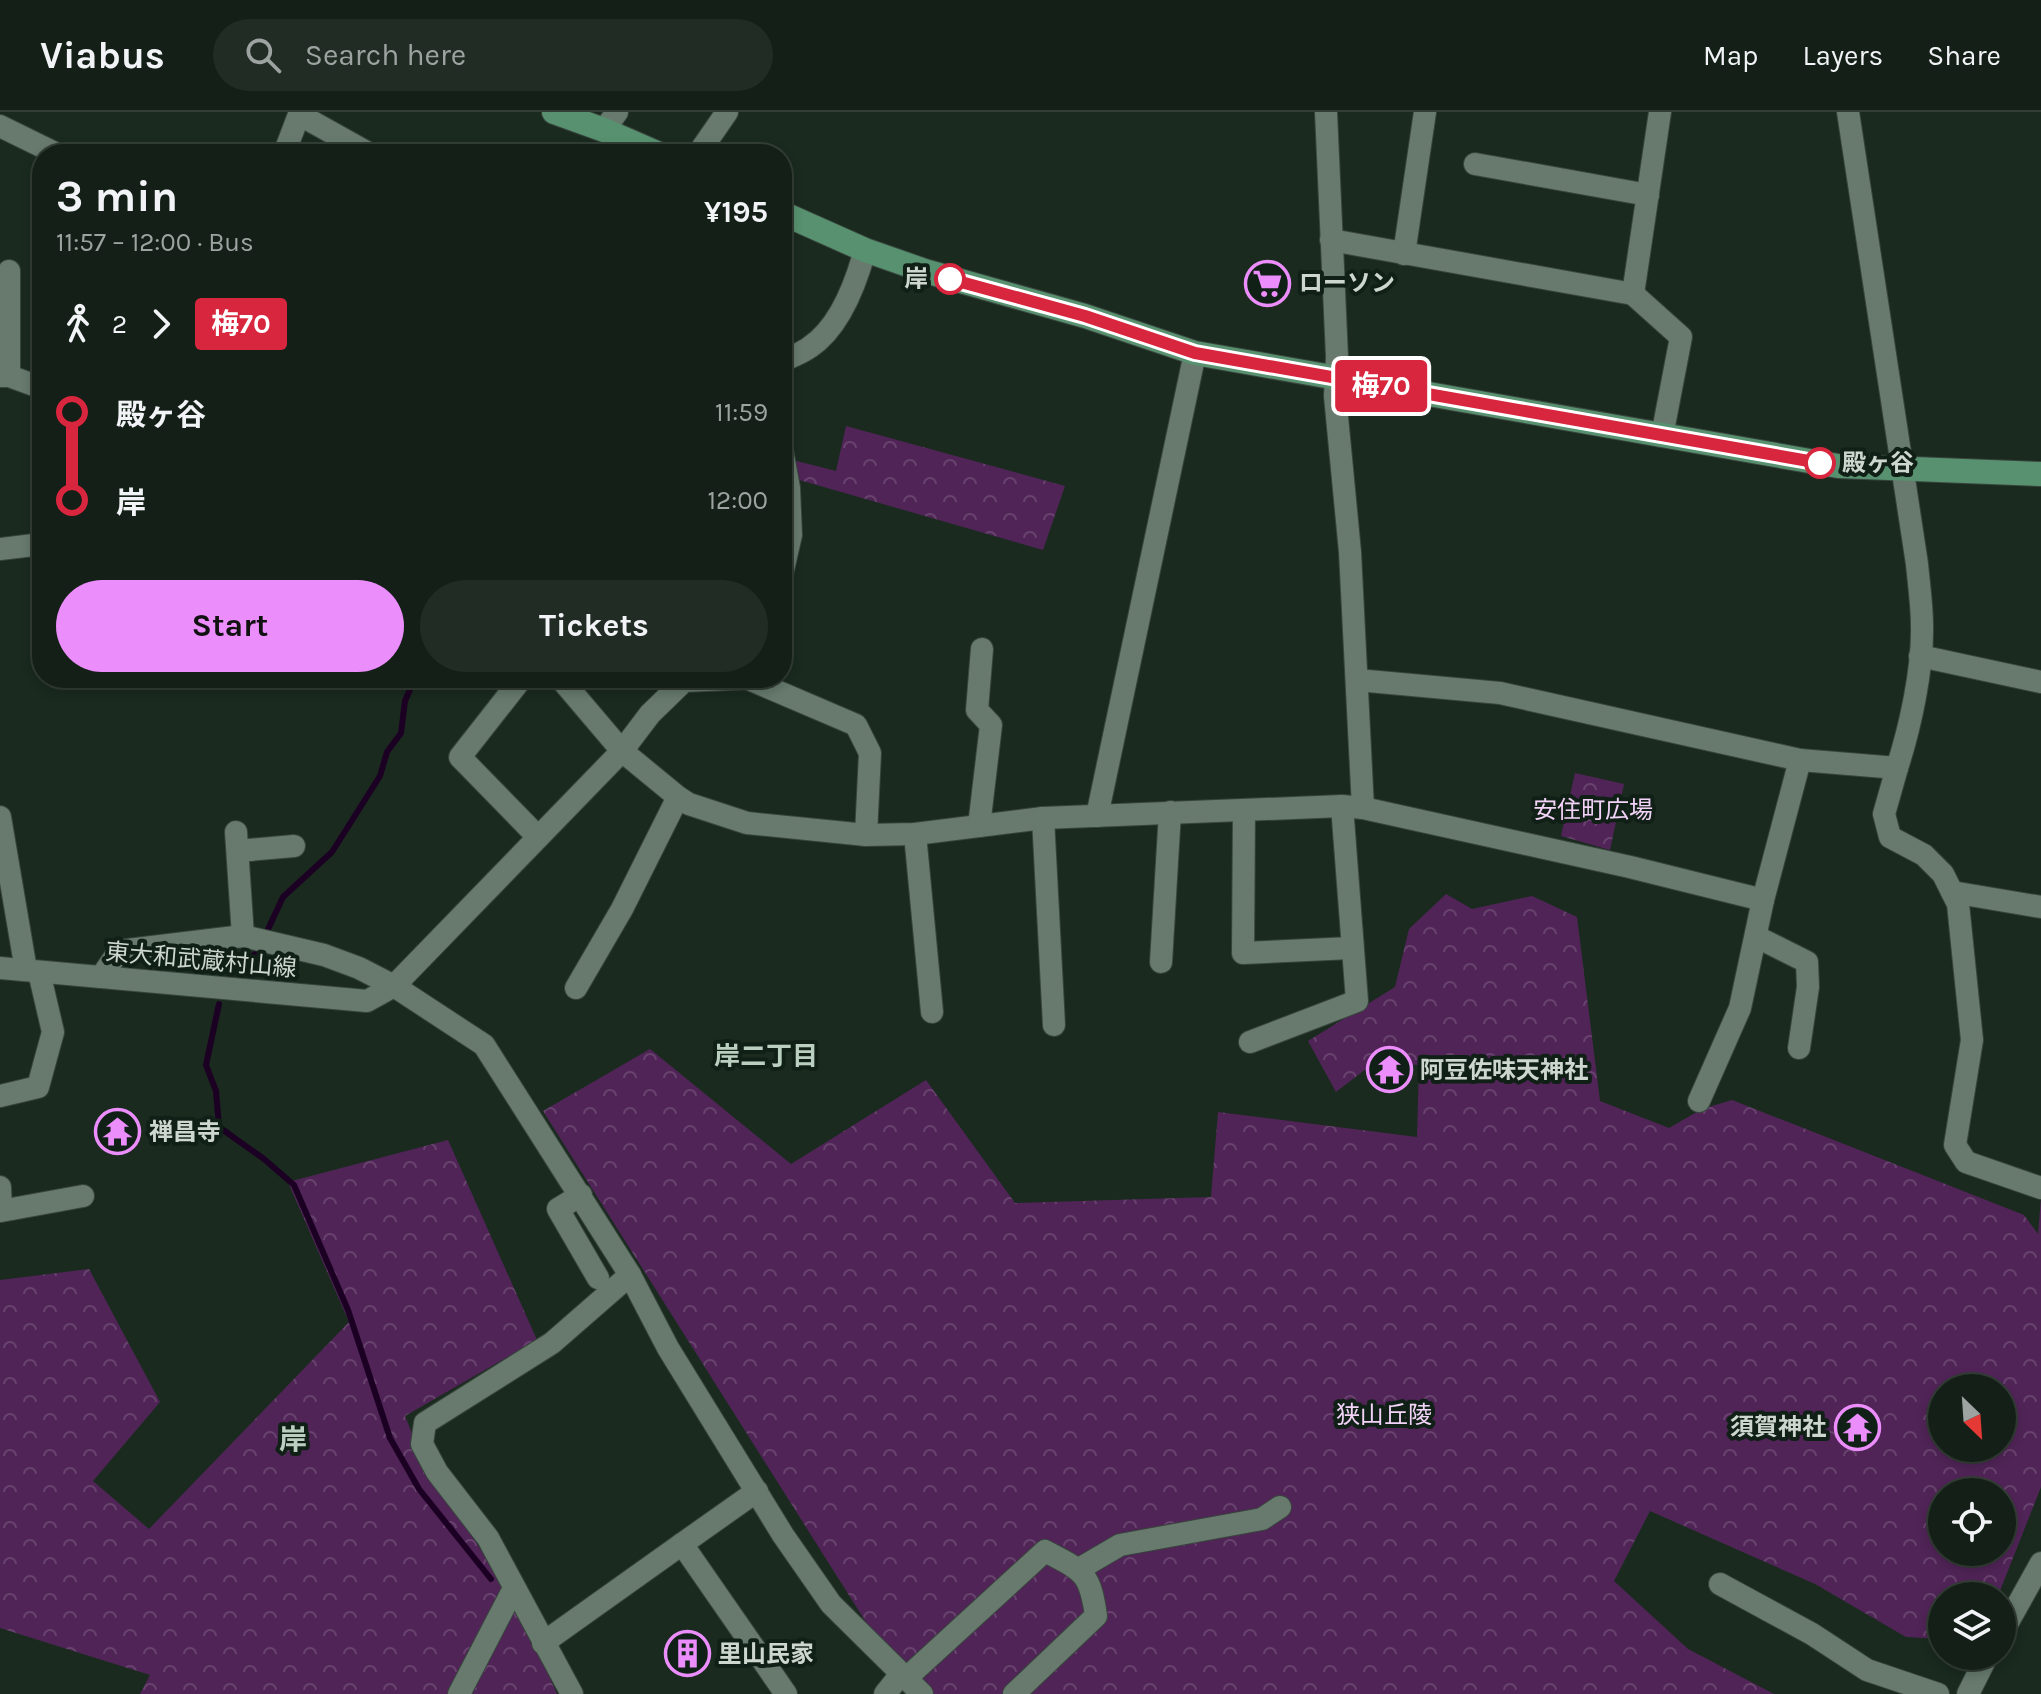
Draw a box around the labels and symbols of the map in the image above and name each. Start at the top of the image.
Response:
supermarket icon: ローソン [1244,259,1292,307]
marker: 岸 [935,264,965,294]
place label: 岸 [904,265,928,293]
place label: ローソン [1299,269,1395,297]
line badge: 梅70 [1335,360,1427,412]
marker: 殿ヶ谷 [1805,448,1835,478]
place label: 殿ヶ谷 [1842,449,1914,477]
park label: 安住町広場 [1533,796,1653,824]
street label: 東大和武蔵村山線 [104,938,298,982]
district label: 岸二丁目 [714,1041,818,1072]
temple icon: 阿豆佐味天神社 [1365,1046,1413,1094]
place label: 阿豆佐味天神社 [1420,1056,1588,1084]
temple icon: 禅昌寺 [94,1108,142,1156]
place label: 禅昌寺 [149,1118,221,1146]
north arrow [1928,1374,2016,1462]
park label: 狭山丘陵 [1336,1401,1432,1429]
temple icon: 須賀神社 [1833,1403,1881,1451]
place label: 須賀神社 [1730,1413,1826,1441]
district label: 岸 [279,1423,307,1456]
building icon: 里山民家 [663,1630,711,1678]
place label: 里山民家 [718,1640,814,1668]

